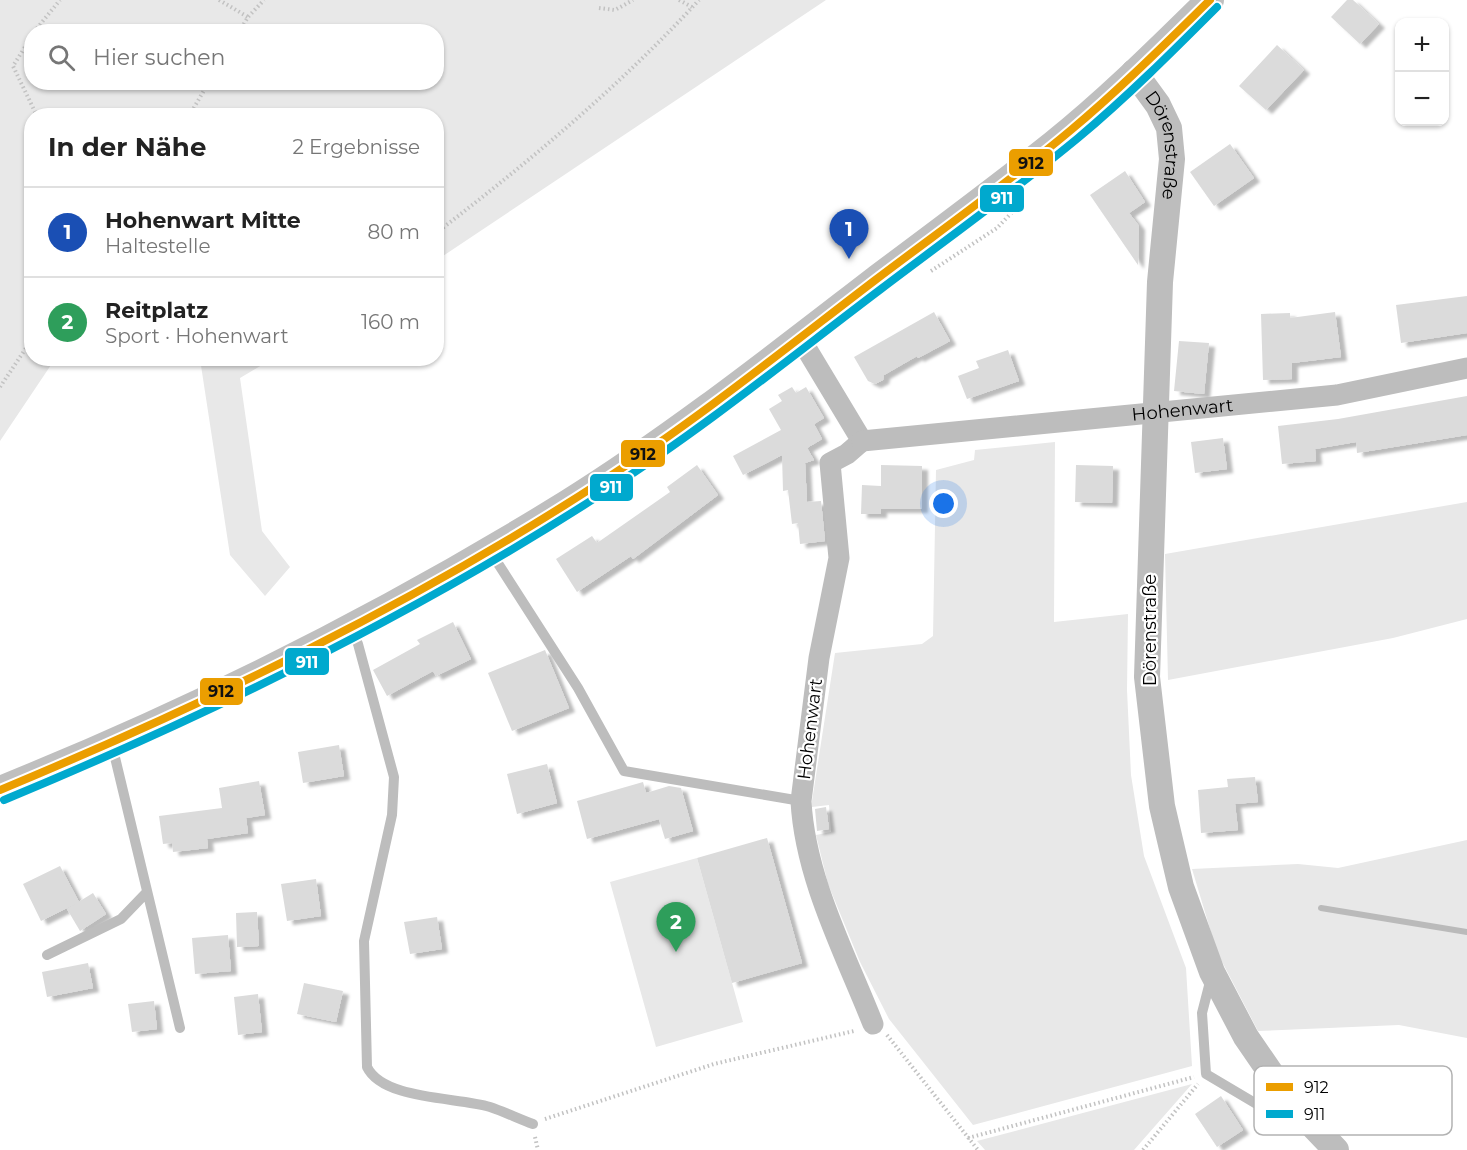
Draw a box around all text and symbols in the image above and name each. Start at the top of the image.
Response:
map controls [1395,18,1449,126]
button: + [1395,18,1449,72]
search box [24,24,444,90]
icon: search [45,41,78,74]
text: Hier suchen [93,44,225,71]
button: − [1395,72,1449,126]
street label: Dörenstraße [1140,86,1183,201]
text: In der Nähe [48,131,206,163]
text: 2 Ergebnisse [292,135,420,159]
line badge: 912 [1008,148,1054,177]
text: 912 [1018,154,1044,173]
line badge: 911 [979,184,1025,213]
text: 911 [991,189,1013,208]
text: Hohenwart Mitte [105,207,301,234]
pin: 1 [830,210,868,259]
text: 1 [64,220,71,244]
text: 80 m [368,220,420,244]
text: Haltestelle [105,234,211,258]
text: Reitplatz [105,297,208,324]
text: 2 [62,310,73,334]
text: 160 m [361,310,420,334]
text: Sport · Hohenwart [105,324,289,348]
street label: Hohenwart [1131,394,1234,426]
line badge: 912 [620,439,666,468]
text: 912 [630,445,656,464]
line badge: 911 [589,473,634,502]
text: 911 [600,478,622,497]
your location [929,489,958,518]
street label: Dörenstraße [1139,574,1161,686]
line badge: 911 [284,647,330,676]
text: 911 [296,653,318,672]
line badge: 912 [199,677,244,706]
street label: Hohenwart [793,677,827,781]
text: 912 [208,682,234,701]
pin: 2 [656,902,696,952]
legend [1254,1066,1452,1135]
text: 912 [1304,1078,1329,1097]
text: 911 [1304,1105,1325,1124]

